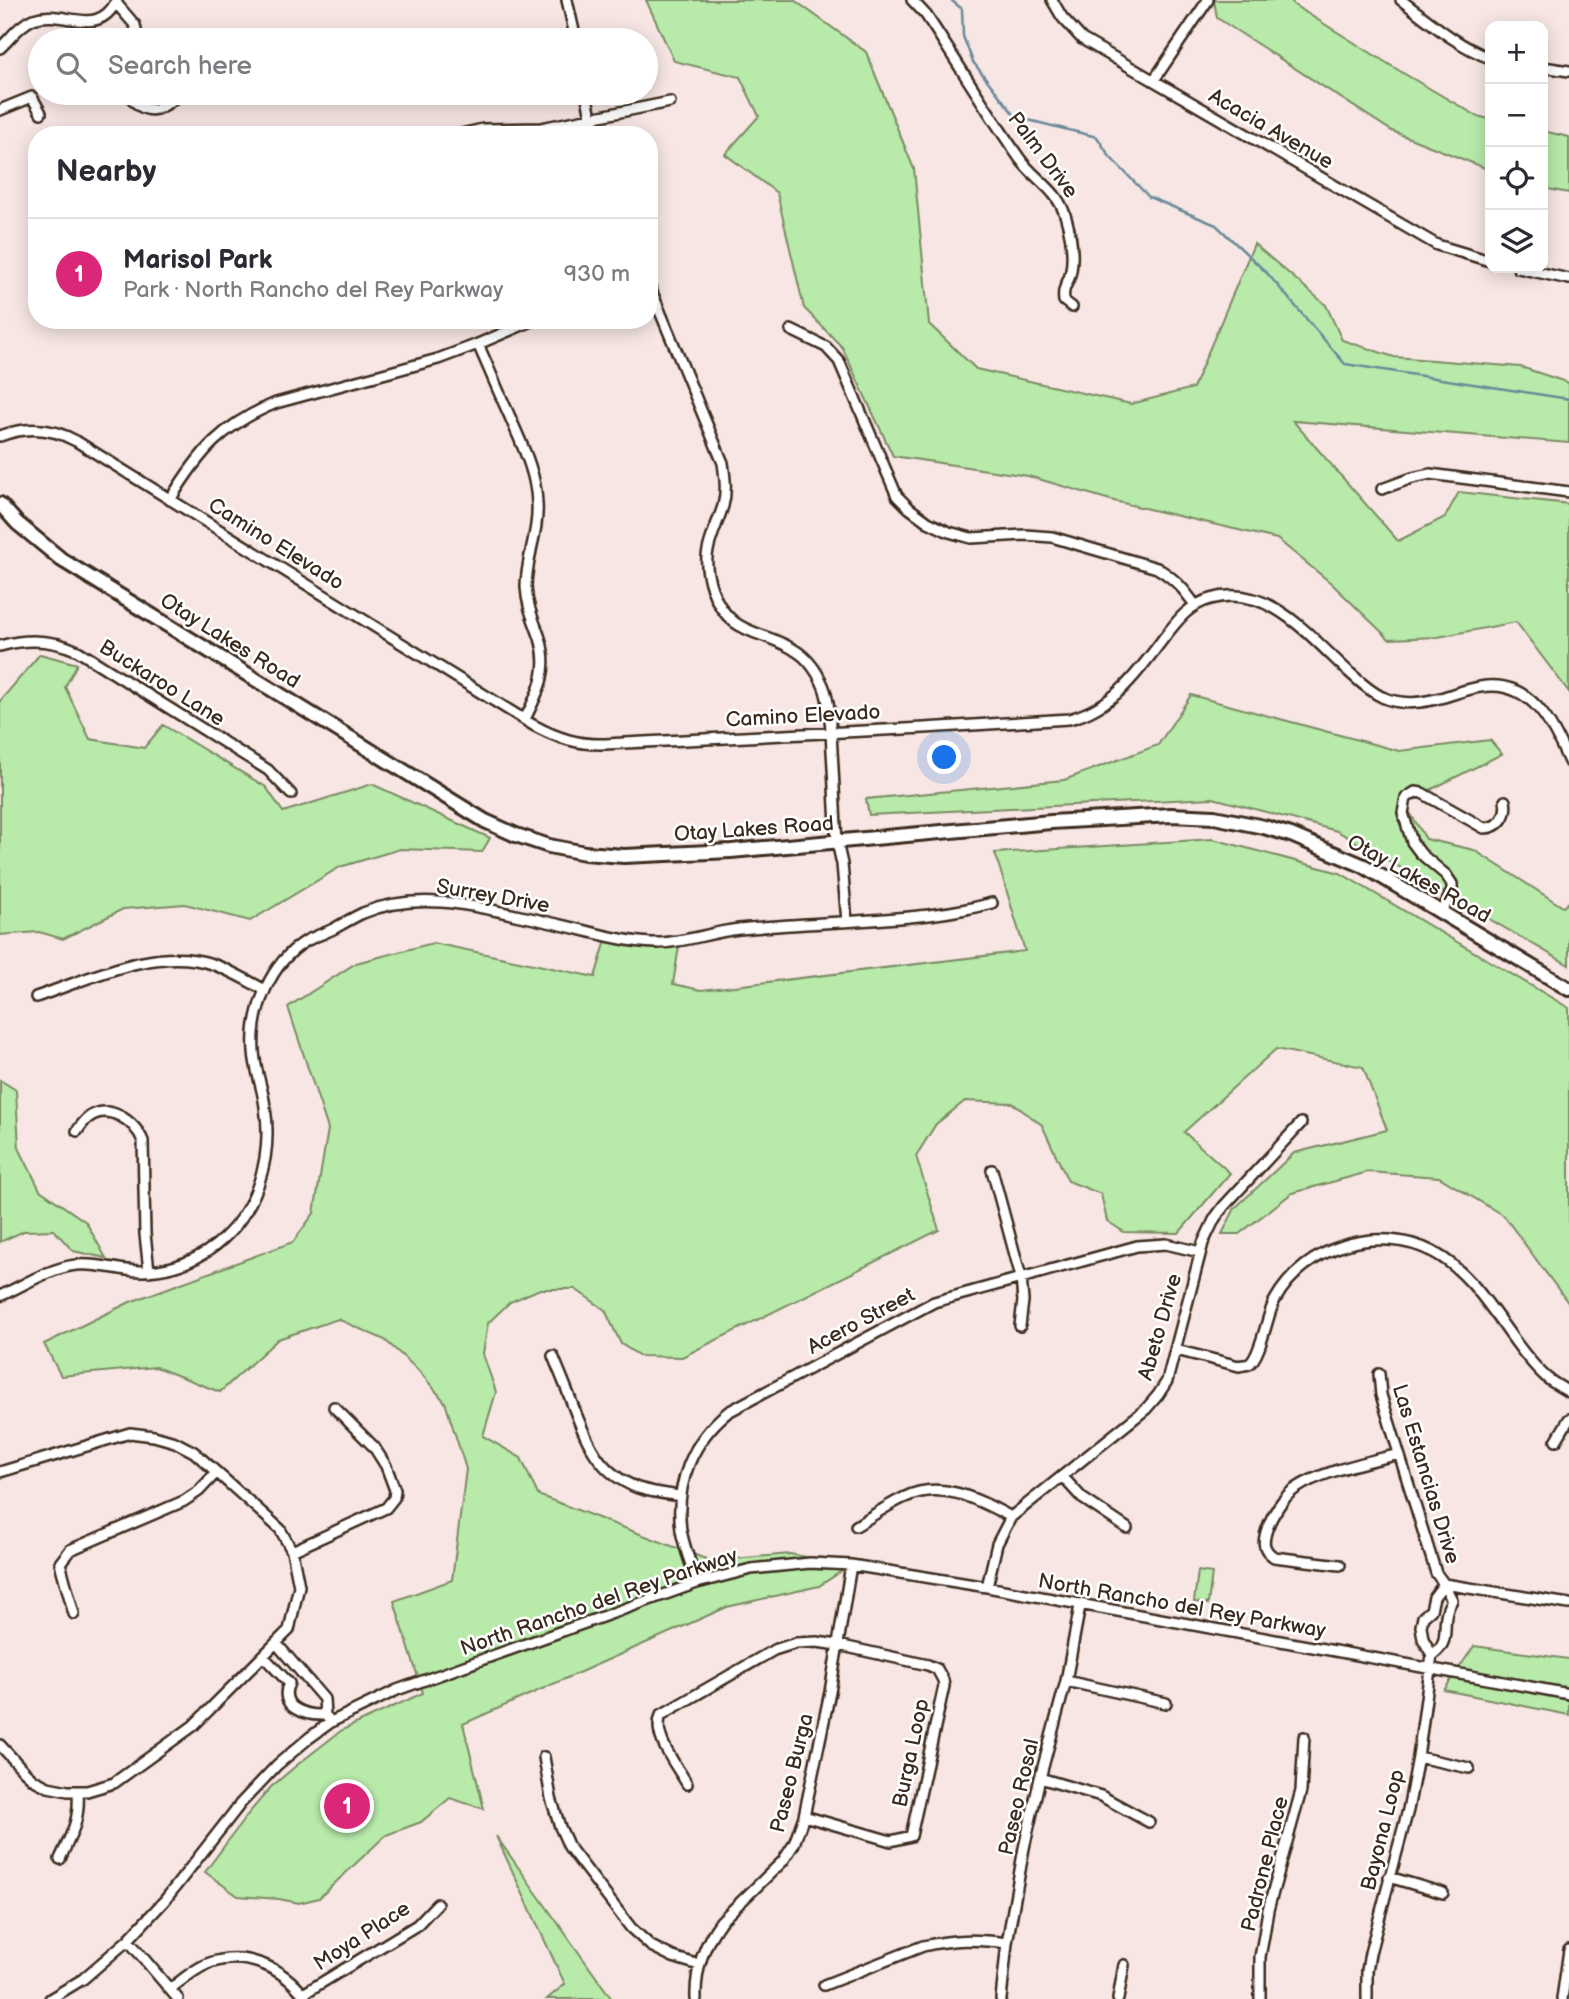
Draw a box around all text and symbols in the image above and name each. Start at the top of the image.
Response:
map controls [1485,21,1548,273]
button: + [1485,21,1548,84]
search box [28,28,658,105]
icon: search [52,48,90,86]
text: Search here [108,51,252,82]
street label: Acacia Avenue [1204,83,1338,175]
button: − [1485,84,1548,147]
street label: Palm Drive [1003,107,1083,203]
button: locate [1485,147,1548,210]
text: Nearby [56,154,156,190]
button: layers [1485,210,1548,273]
text: Marisol Park [123,245,272,276]
text: 1 [74,260,84,288]
text: 930 m [564,260,630,288]
text: Park · North Rancho del Rey Parkway [123,276,503,304]
street label: Camino Elevado [204,492,348,596]
street label: Otay Lakes Road [156,588,304,694]
street label: Buckaroo Lane [95,634,229,732]
street label: Camino Elevado [725,699,881,733]
your location [927,740,961,774]
street label: Otay Lakes Road [673,811,835,847]
street label: Otay Lakes Road [1343,829,1495,929]
street label: Surrey Drive [434,874,552,918]
street label: Abeto Drive [1133,1271,1187,1383]
street label: Acero Street [803,1282,919,1360]
street label: Las Estancias Drive [1387,1381,1465,1567]
street label: North Rancho del Rey Parkway [457,1543,741,1661]
street label: North Rancho del Rey Parkway [1036,1568,1328,1644]
street label: Burga Loop [887,1696,935,1810]
street label: Paseo Burga [765,1711,819,1835]
street label: Paseo Rosal [993,1736,1045,1858]
street label: Bayona Loop [1356,1767,1410,1893]
pin: 1 [324,1780,370,1832]
street label: Padrone Place [1236,1794,1294,1934]
street label: Moya Place [309,1896,415,1976]

